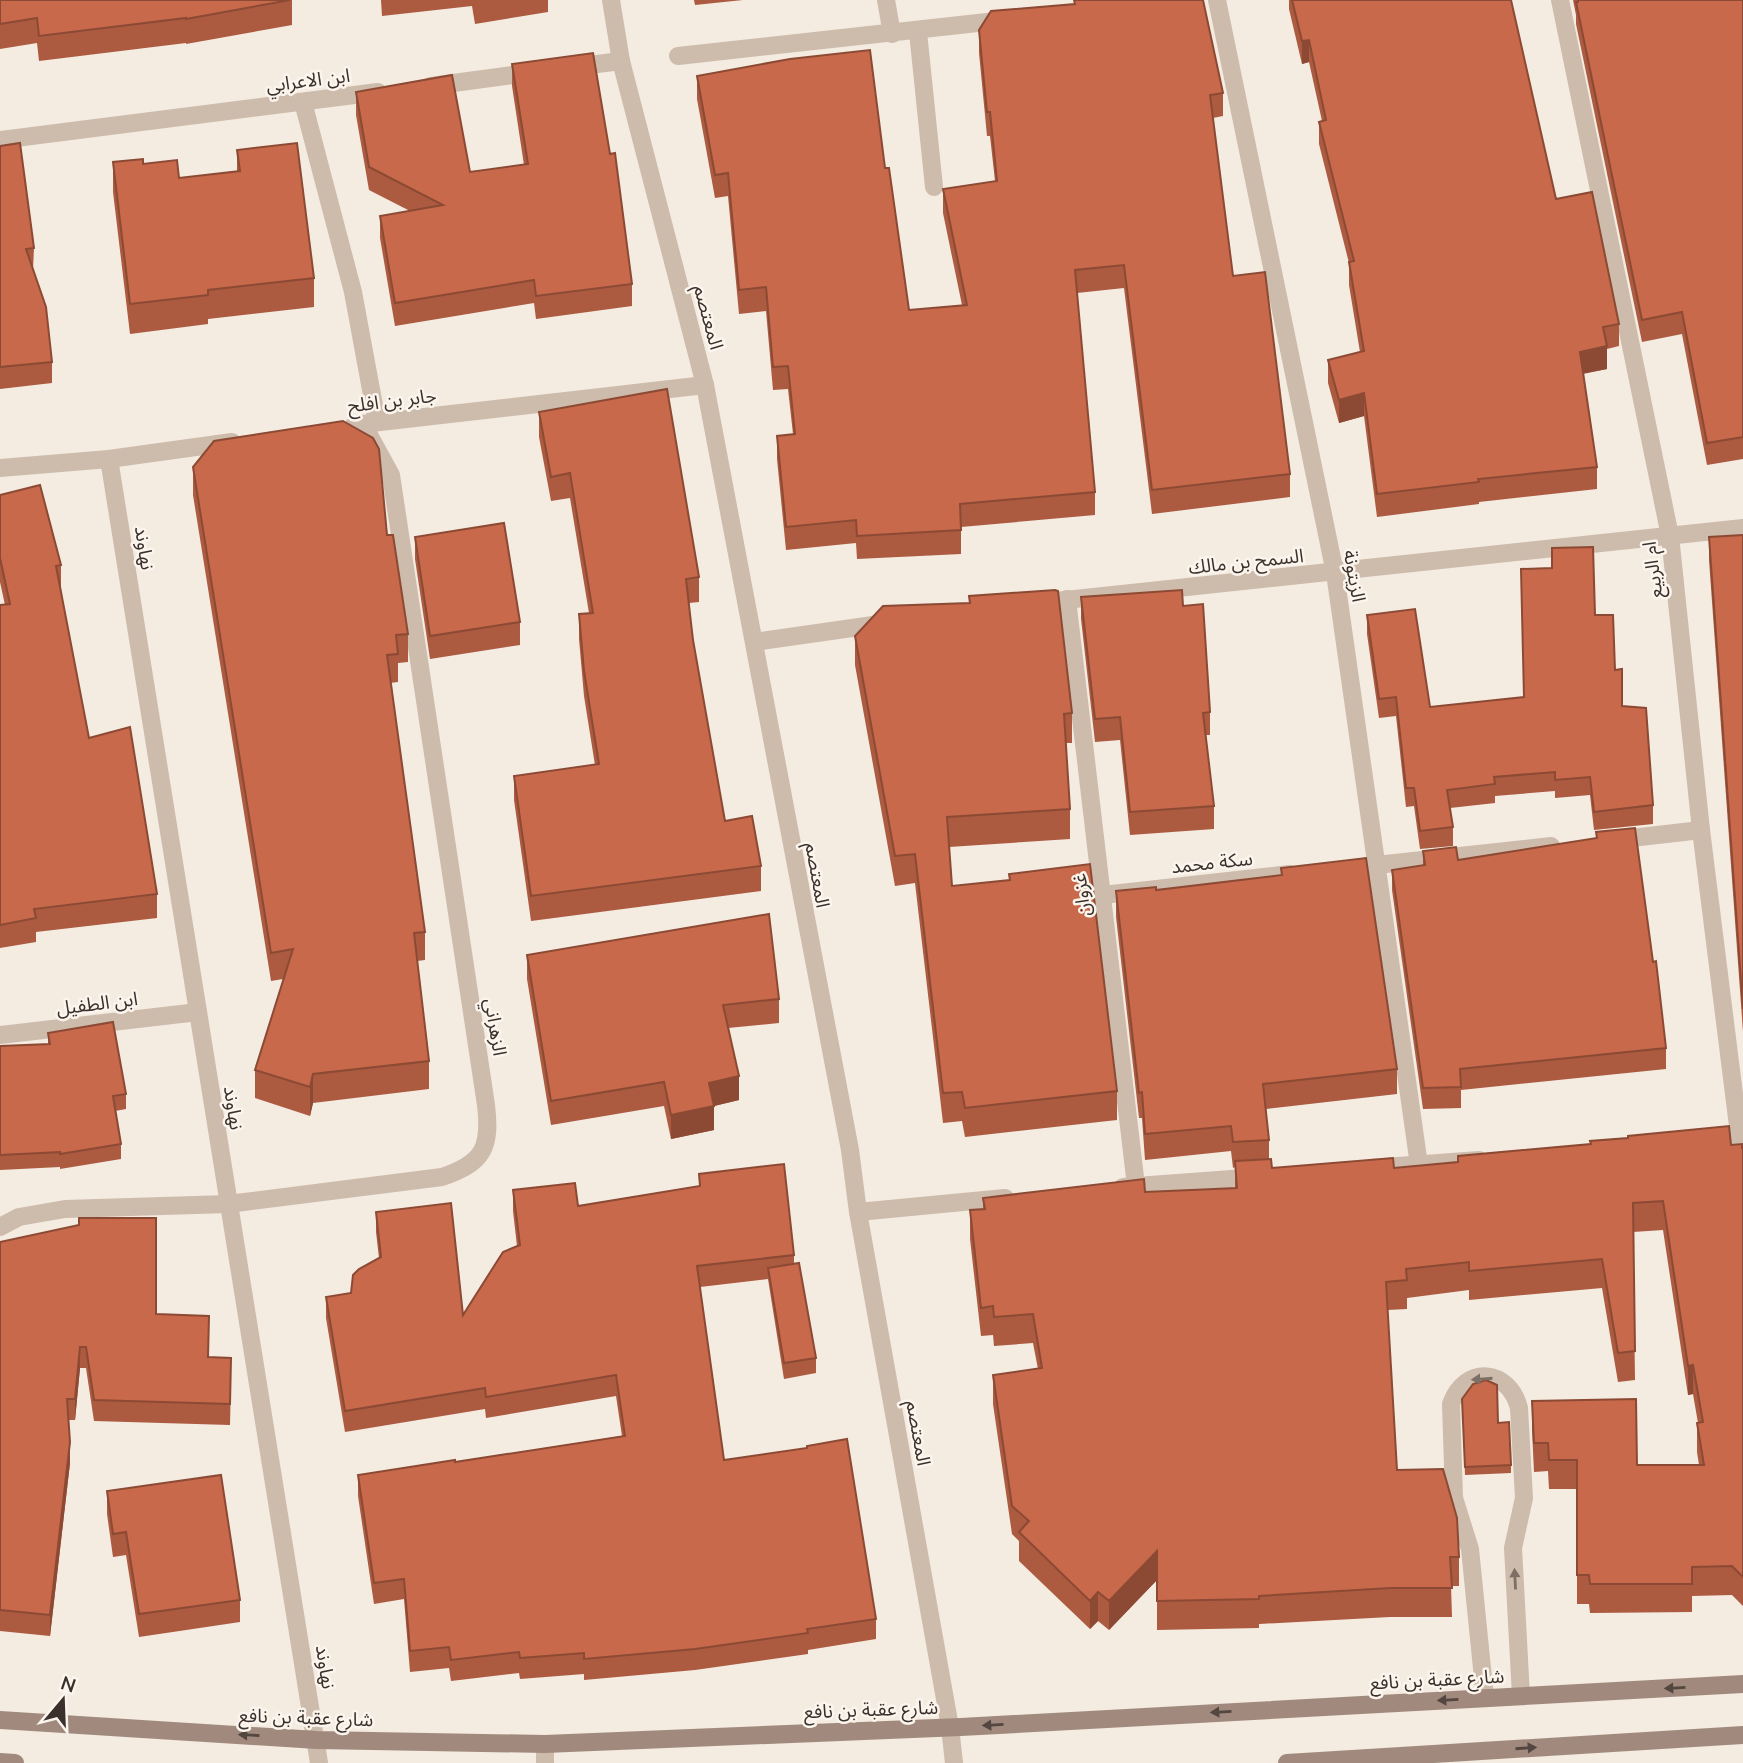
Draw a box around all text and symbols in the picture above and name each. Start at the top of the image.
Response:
street label: ابن الاعرابي [265,63,352,100]
street label: المعتصم [686,282,729,353]
street label: جابر بن افلح [346,383,438,420]
street label: نهاوند [128,524,160,572]
street label: ام الربيع [1637,540,1670,600]
street label: السمح بن مالك [1187,543,1305,582]
street label: الزيتونة [1337,548,1371,604]
street label: المعتصم [797,840,836,910]
street label: سكة محمد [1170,846,1254,880]
street label: غزوان [1066,872,1098,918]
street label: ابن الطفيل [55,986,139,1022]
street label: الزهراني [476,997,512,1058]
street label: نهاوند [217,1084,249,1132]
one-way arrow [1471,1374,1493,1385]
street label: المعتصم [898,1398,937,1468]
one-way arrow [1509,1568,1520,1590]
street label: نهاوند [309,1643,341,1691]
street label: شارع عقبة بن نافع [1369,1663,1505,1698]
north arrow [28,1665,98,1735]
text: N [57,1670,79,1699]
one-way arrow [1664,1682,1686,1693]
one-way arrow [1436,1694,1458,1705]
street label: شارع عقبة بن نافع [803,1695,939,1726]
street label: شارع عقبة بن نافع [238,1703,374,1734]
one-way arrow [1209,1707,1231,1718]
one-way arrow [982,1719,1004,1730]
one-way arrow [237,1730,259,1741]
one-way arrow [1516,1742,1538,1753]

